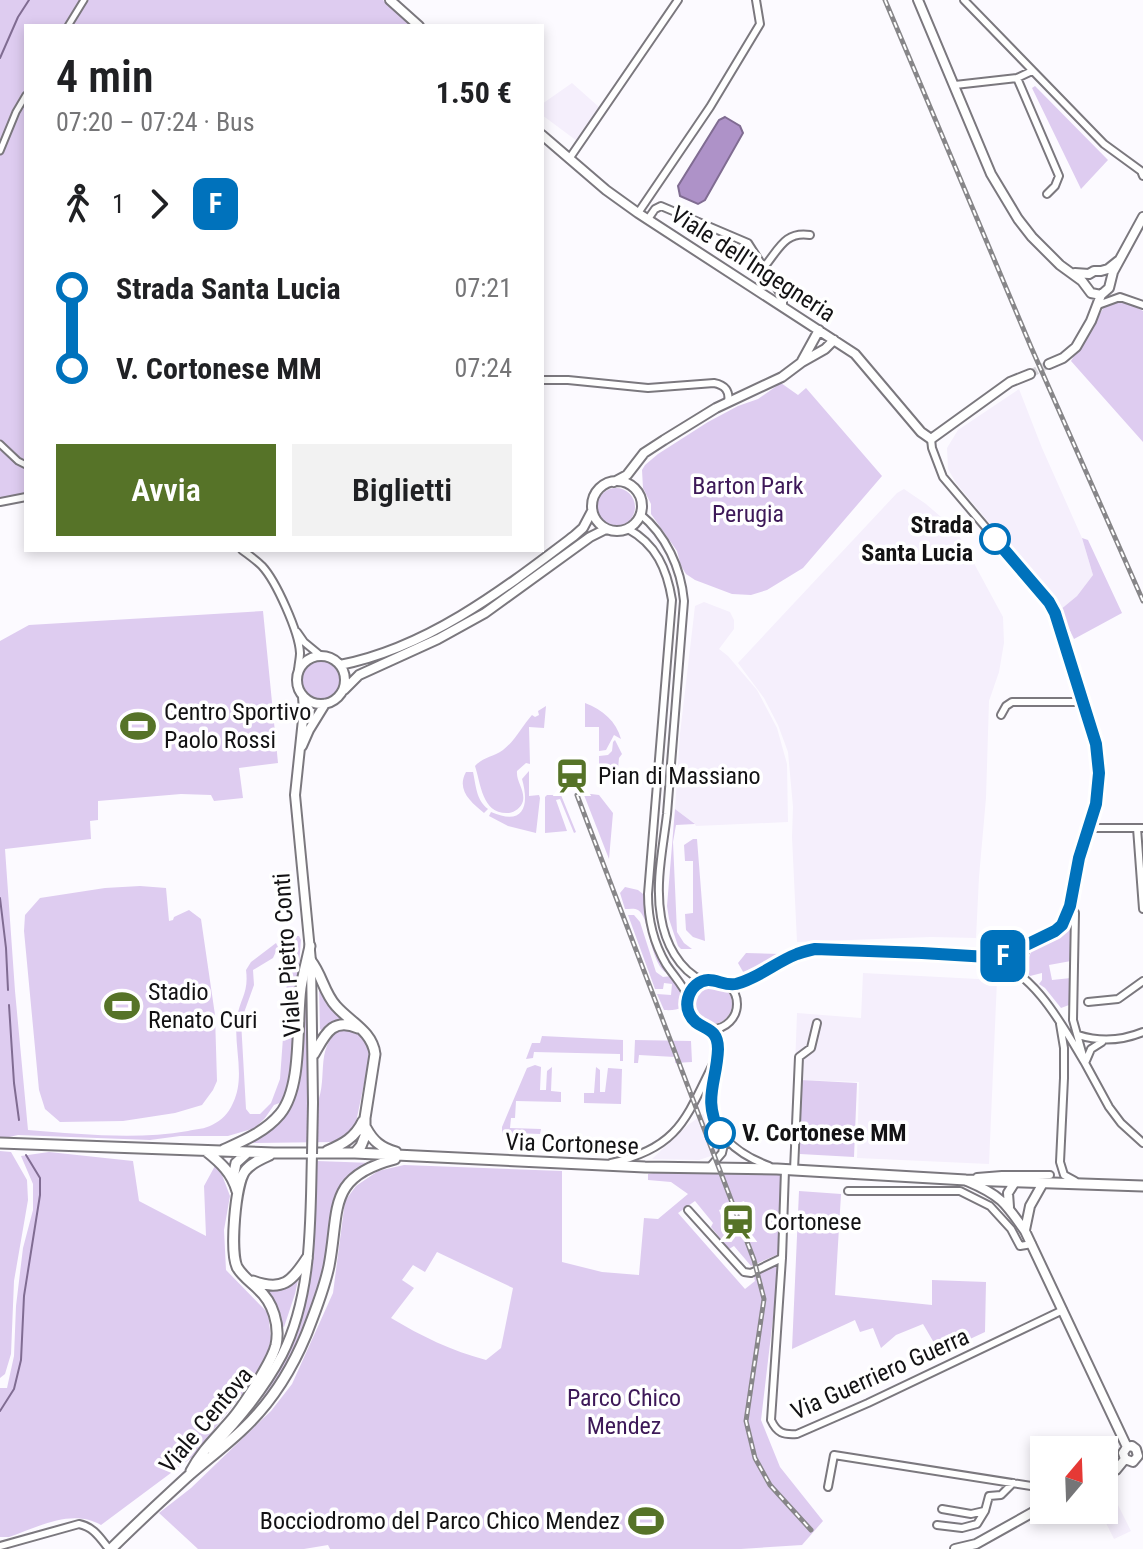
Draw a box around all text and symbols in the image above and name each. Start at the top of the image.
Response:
text: 4 min [56,51,153,103]
text: 1.50 € [436,75,512,110]
text: 07:20 – 07:24 · Bus [56,107,255,137]
icon: walk [56,182,100,226]
icon: forward [137,182,181,226]
text: F [209,187,222,220]
text: 1 [112,189,125,219]
street label: Viale dell'Ingegneria [665,200,841,328]
text: Strada Santa Lucia [116,271,341,306]
text: 07:21 [455,273,512,303]
text: V. Cortonese MM [116,351,322,386]
text: 07:24 [455,353,512,383]
button: Avvia [56,444,276,536]
button: Biglietti [292,444,512,536]
park label: Barton Park Perugia [692,472,804,528]
place label: Strada Santa Lucia [861,511,973,567]
marker: Strada Santa Lucia [980,524,1010,554]
place label: Centro Sportivo Paolo Rossi [164,698,311,754]
sports icon: Centro Sportivo Paolo Rossi [119,707,157,745]
station icon: Pian di Massiano [553,757,591,795]
place label: Pian di Massiano [598,762,761,790]
street label: Viale Pietro Conti [267,872,307,1038]
line badge: F [977,930,1029,982]
text: F [996,939,1010,972]
place label: Stadio Renato Curi [148,978,258,1034]
sports icon: Stadio Renato Curi [103,987,141,1025]
marker: V. Cortonese MM [705,1118,735,1148]
place label: V. Cortonese MM [742,1119,907,1147]
street label: Via Cortonese [505,1128,639,1160]
station icon: Cortonese [719,1203,757,1241]
place label: Cortonese [764,1208,862,1236]
street label: Via Guerriero Guerra [787,1322,973,1426]
street label: Viale Centova [154,1361,258,1479]
park label: Parco Chico Mendez [567,1384,681,1440]
north arrow [1030,1436,1118,1524]
map controls [1030,1436,1118,1524]
sports icon: Bocciodromo del Parco Chico Mendez [627,1502,665,1540]
place label: Bocciodromo del Parco Chico Mendez [260,1507,620,1535]

